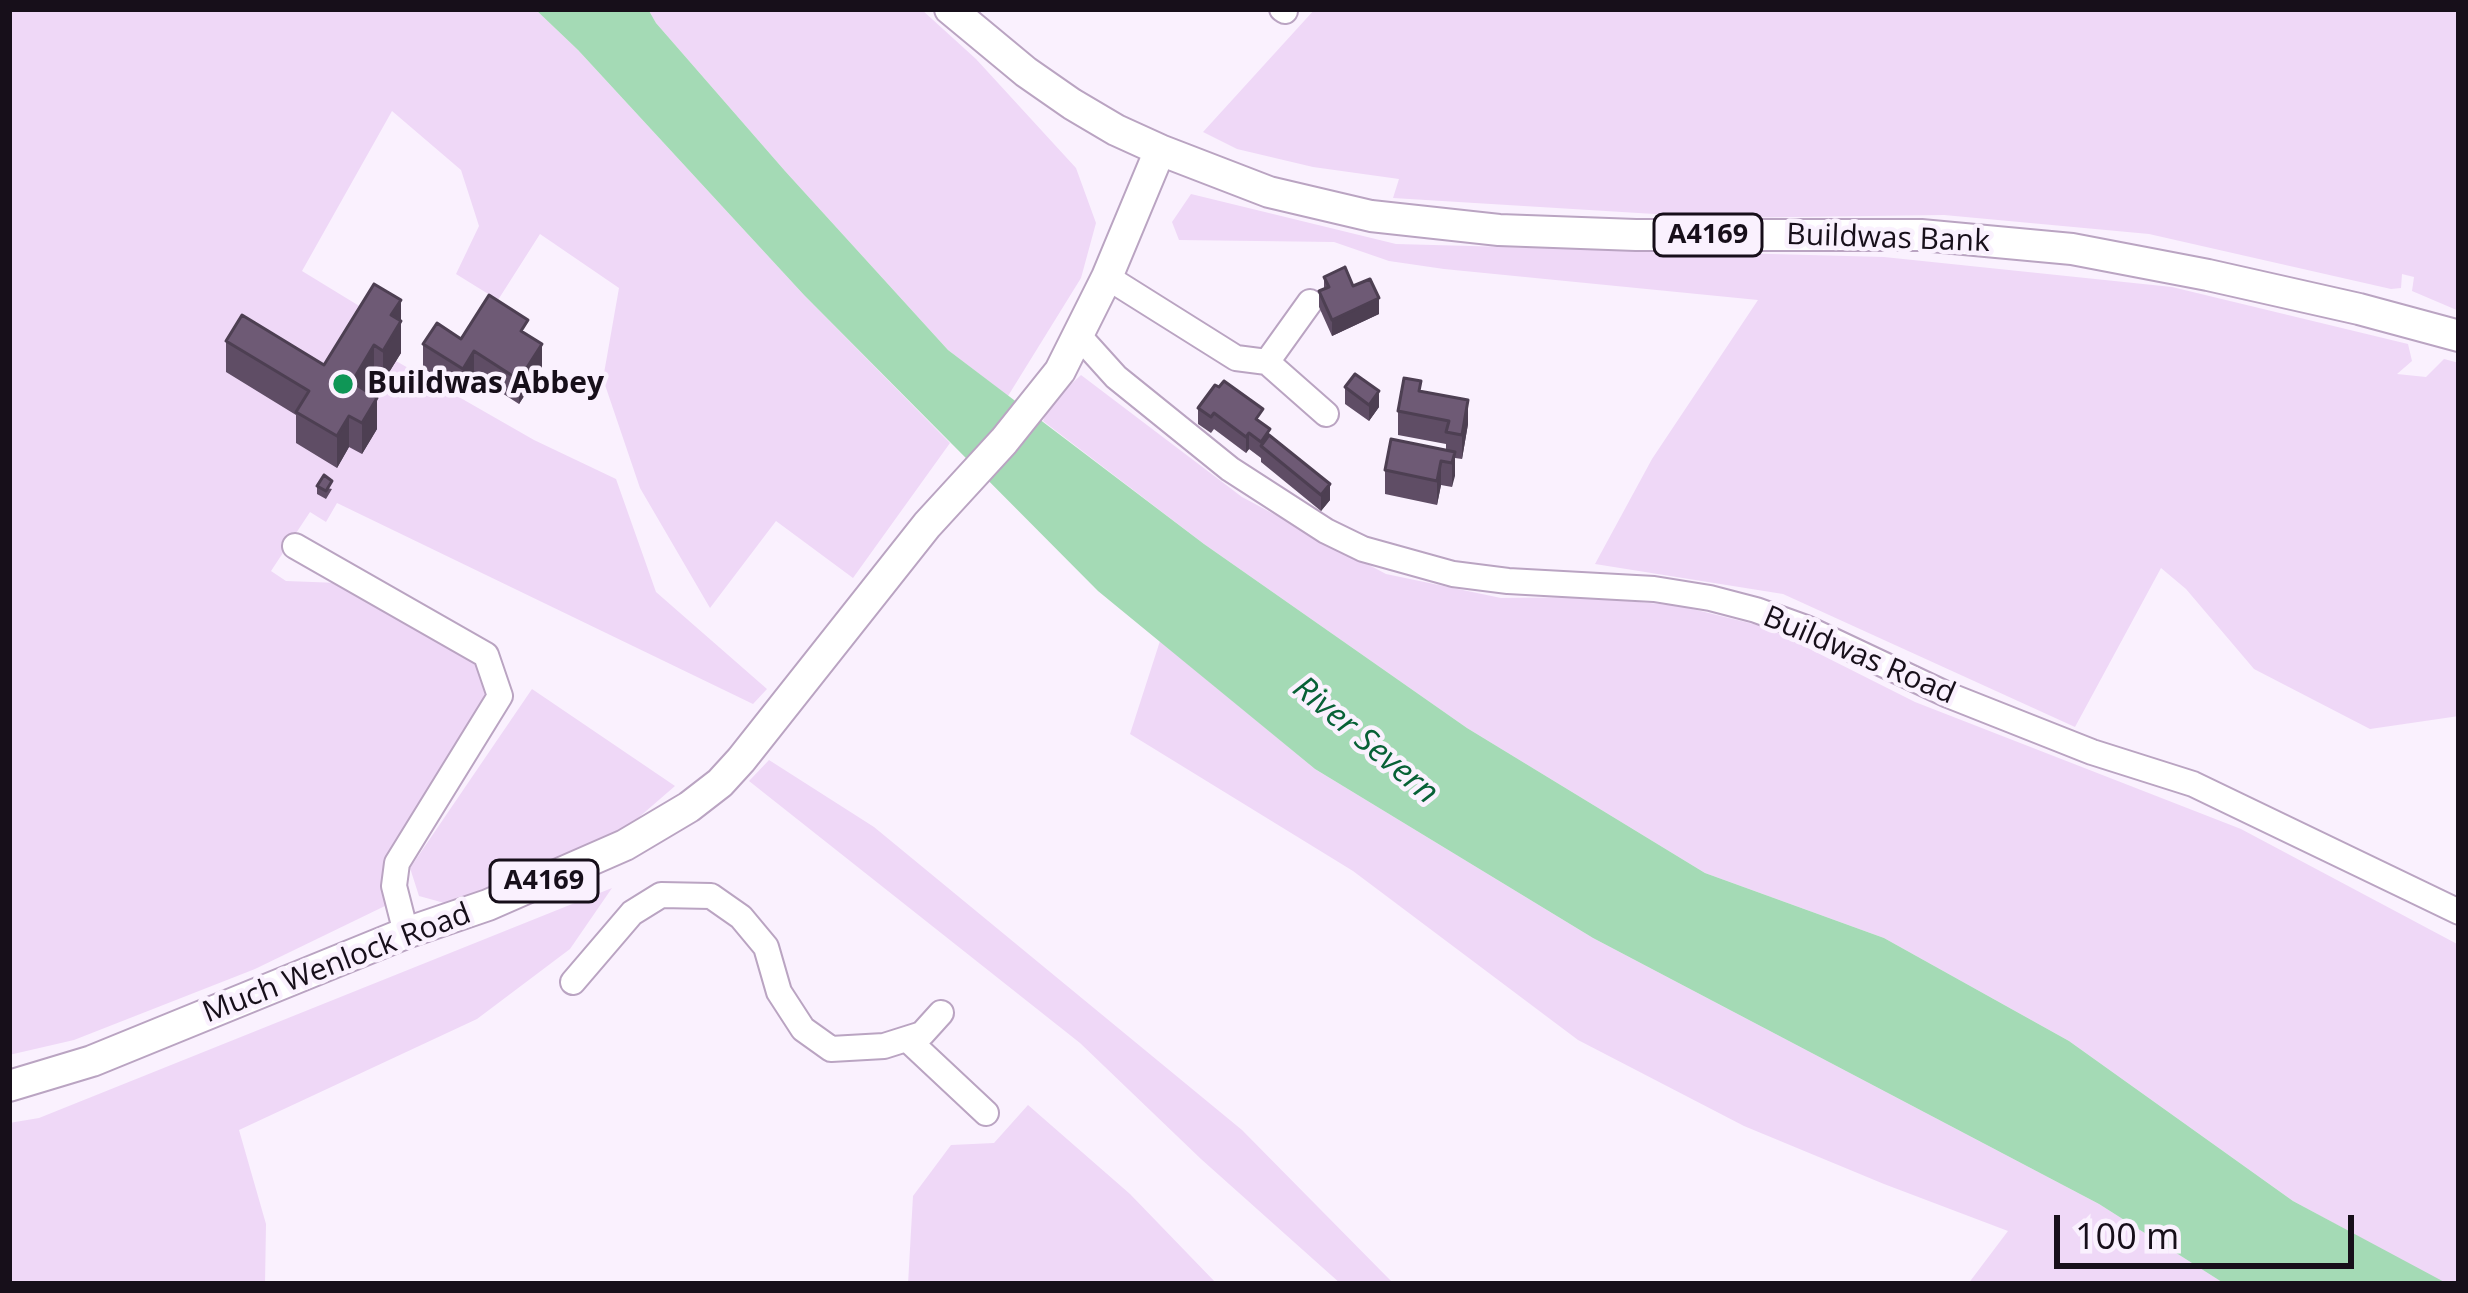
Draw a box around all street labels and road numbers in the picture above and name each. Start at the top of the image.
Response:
road number: A4169 [1654,214,1762,256]
street label: Buildwas Bank [1786,217,1990,261]
street label: Buildwas Road [1758,599,1960,713]
road number: A4169 [490,860,598,902]
street label: Much Wenlock Road [198,896,476,1032]

